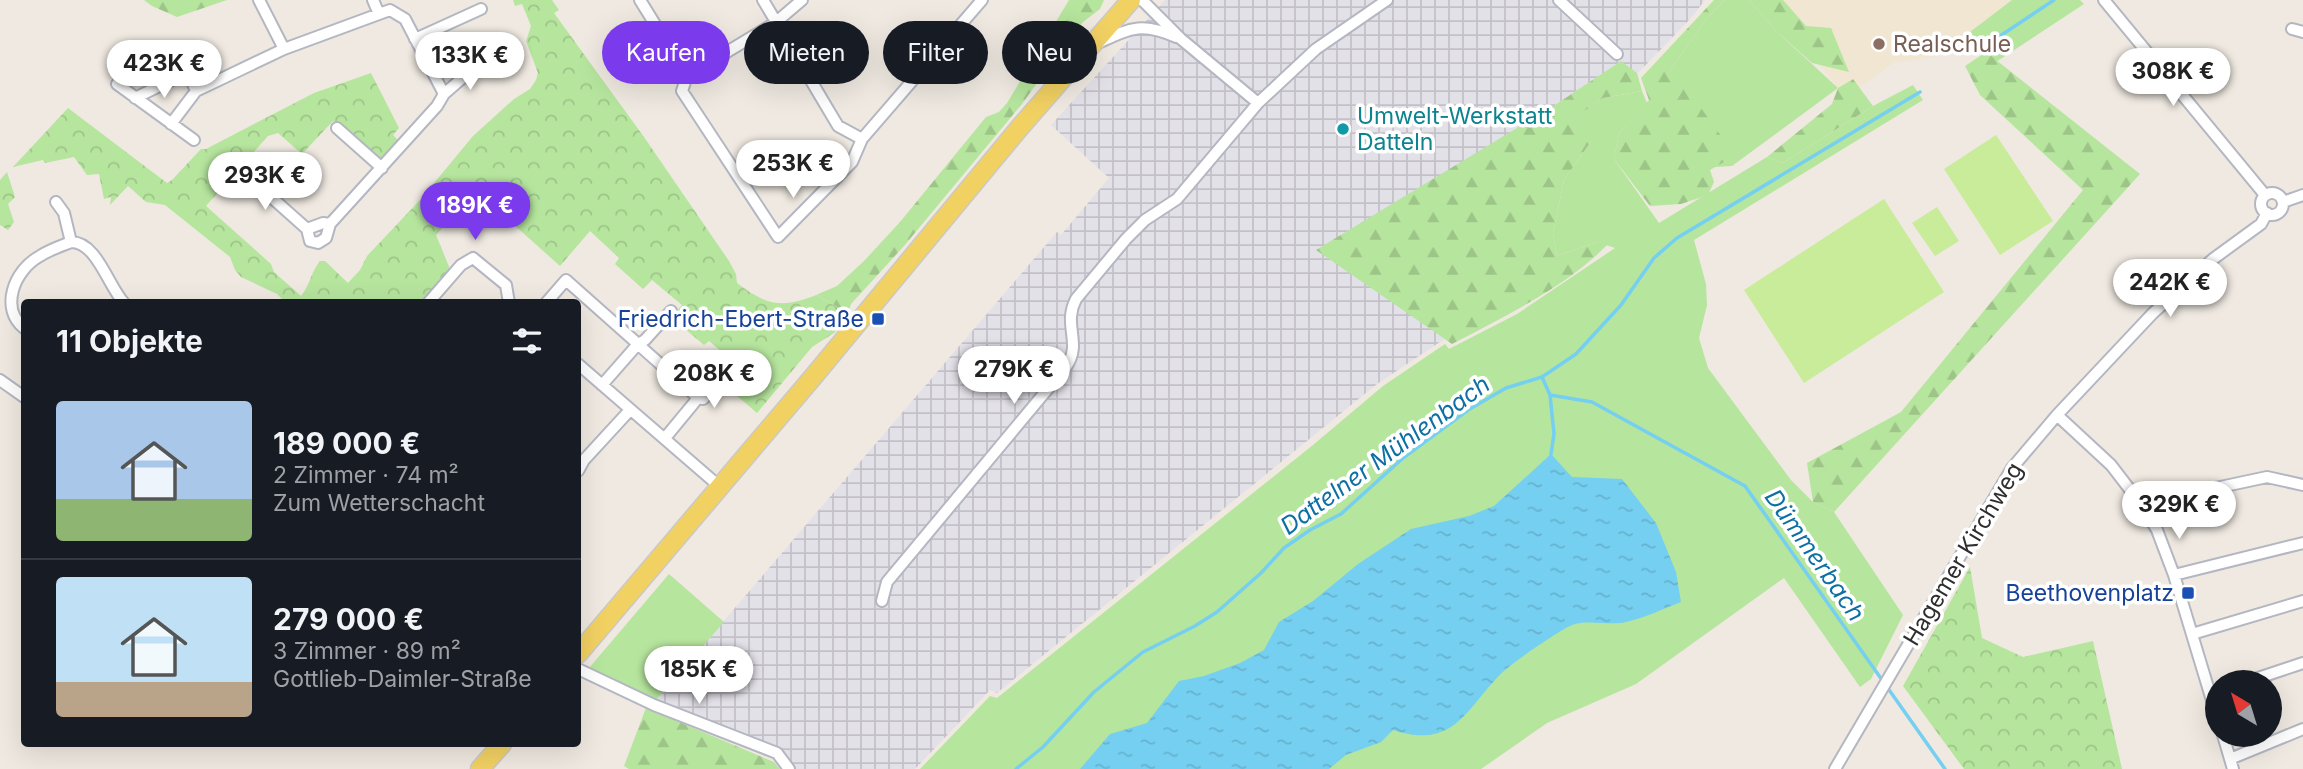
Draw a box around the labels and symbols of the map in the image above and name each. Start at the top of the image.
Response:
place label: Realschule [1893,30,2011,58]
pin: 133K € [413,32,527,92]
marker: Realschule [1871,36,1887,52]
pin: 423K € [107,41,221,100]
pin: 308K € [2116,48,2230,108]
place label: Umwelt-Werkstatt Datteln [1357,102,1553,156]
marker: Umwelt-Werkstatt Datteln [1335,121,1351,137]
pin: 253K € [736,140,850,200]
pin: 293K € [208,152,322,212]
pin: 189K € [418,182,532,242]
pin: 242K € [2113,260,2227,319]
place label: Friedrich-Ebert-Straße [618,305,864,333]
marker: Friedrich-Ebert-Straße [870,311,886,327]
pin: 279K € [957,346,1071,406]
pin: 208K € [657,350,771,410]
water label: Dattelner Mühlenbach [1275,369,1495,541]
street label: Hagemer Kirchweg [1897,457,2029,651]
pin: 329K € [2122,482,2236,541]
water label: Dümmerbach [1759,484,1871,626]
place label: Beethovenplatz [2005,579,2174,607]
marker: Beethovenplatz [2180,585,2196,601]
pin: 185K € [642,646,756,706]
north arrow [2205,670,2282,747]

